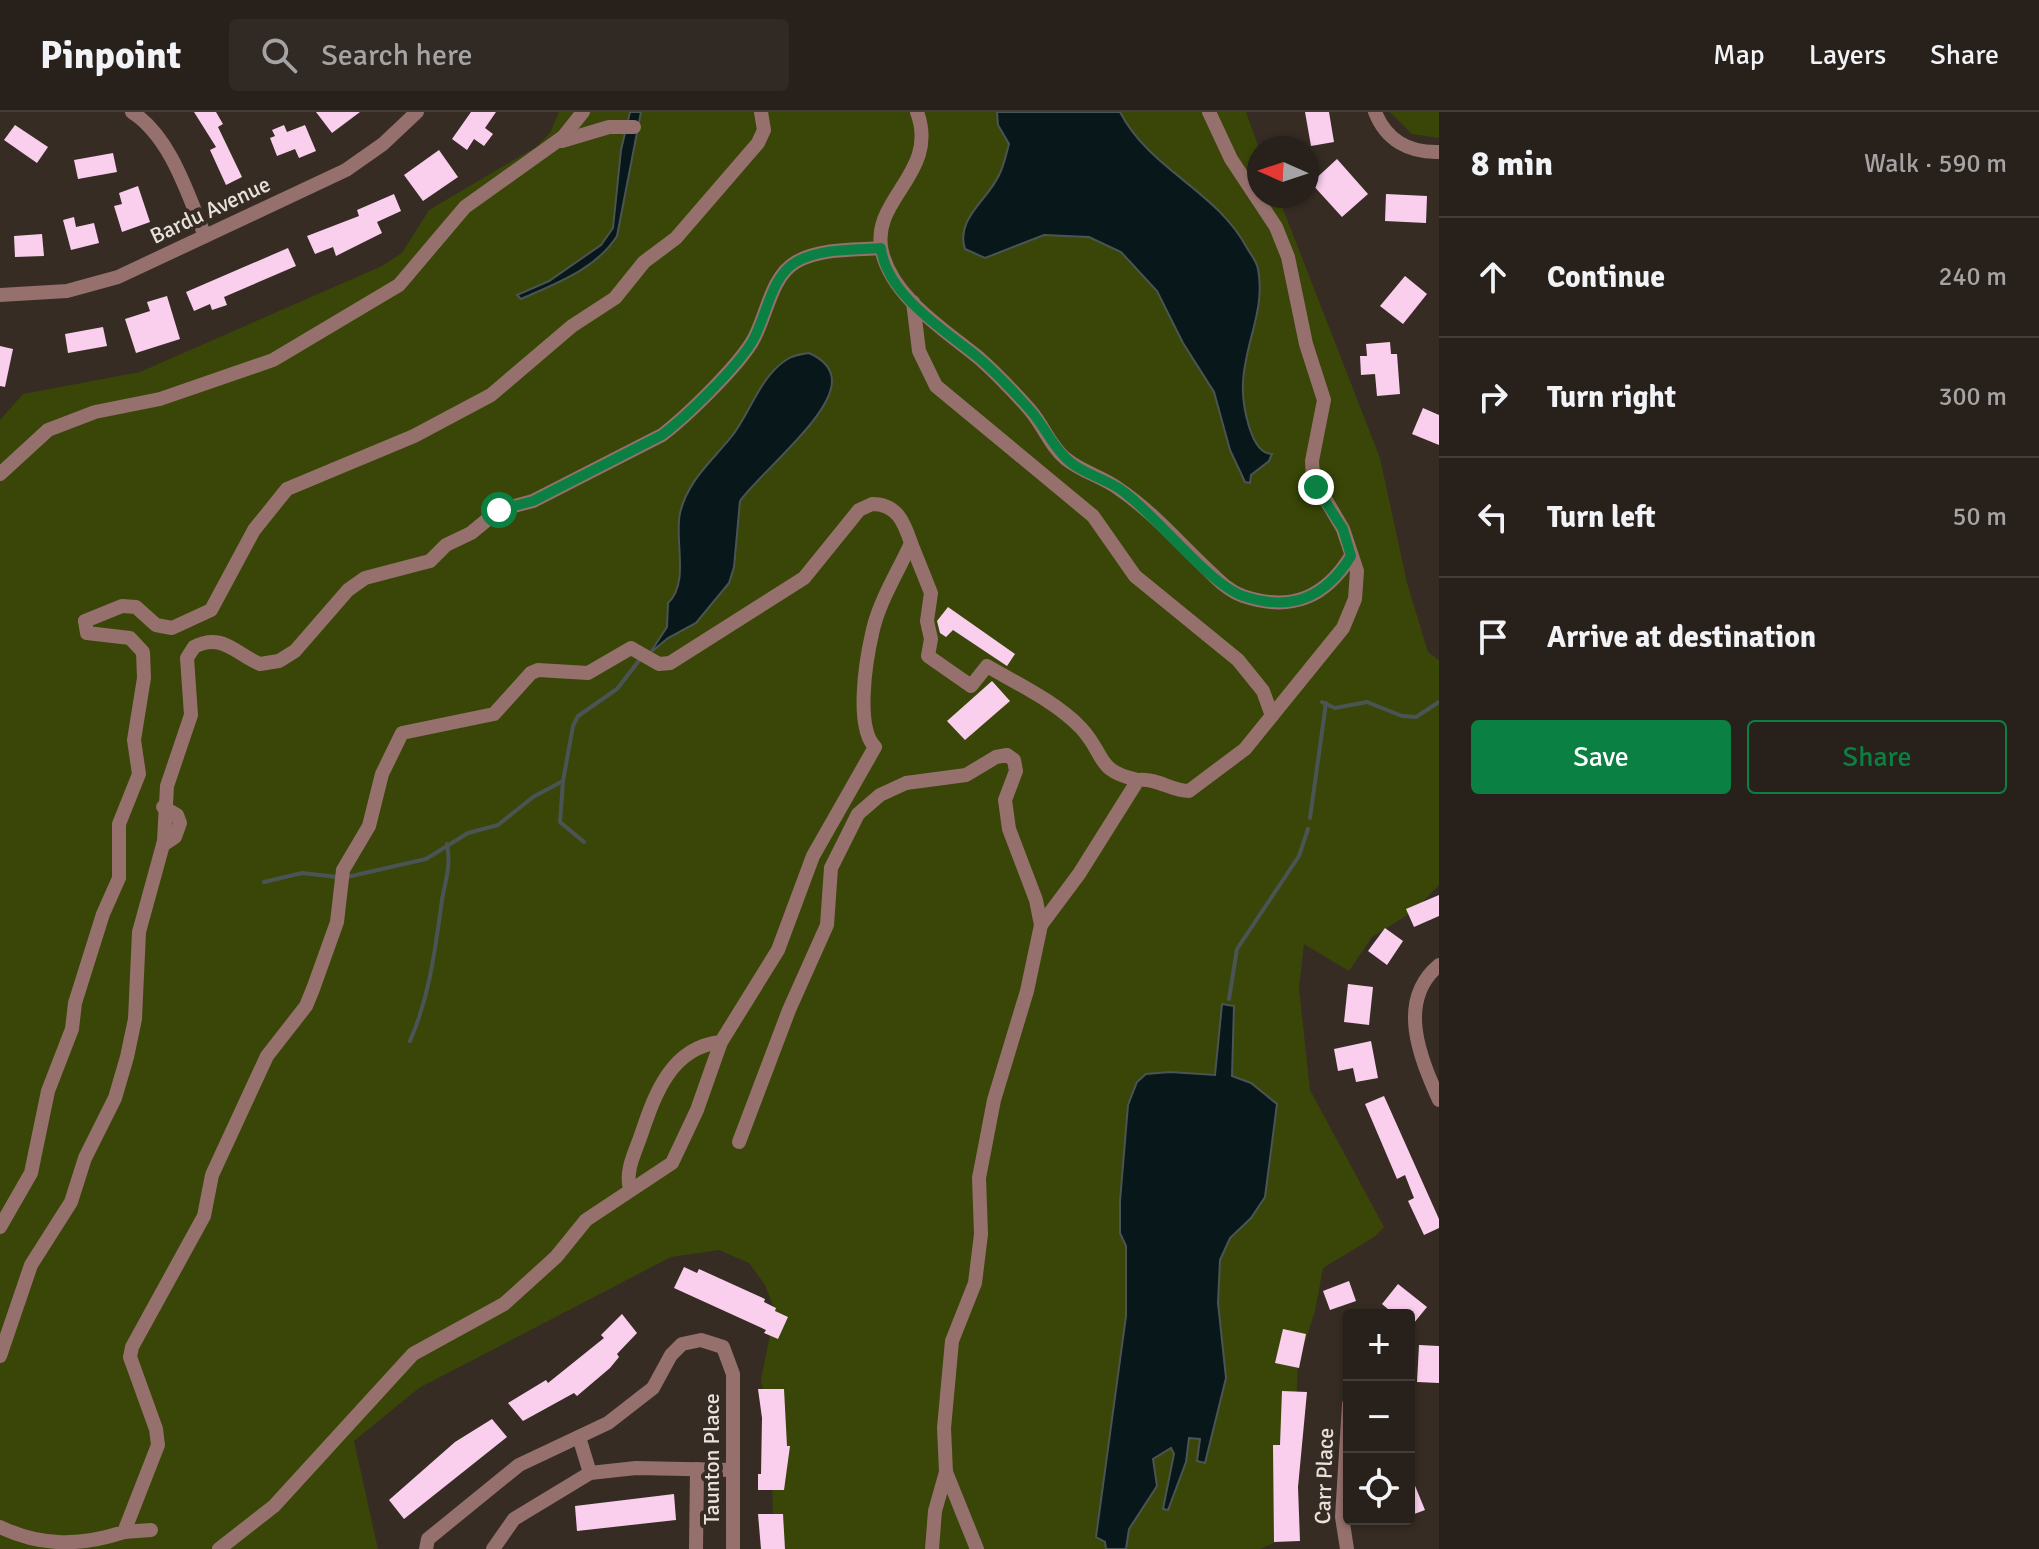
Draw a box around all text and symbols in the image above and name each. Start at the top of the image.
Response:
search box [229,19,789,91]
text: Pinpoint [40,32,181,79]
icon: search [257,33,301,77]
text: Search here [321,37,472,74]
text: Map [1713,38,1765,72]
text: Layers [1809,38,1886,72]
text: Share [1930,38,1999,72]
north arrow [1247,136,1319,208]
text: 8 min [1471,143,1553,185]
text: Walk · 590 m [1864,148,2007,180]
street label: Bardu Avenue [146,170,274,250]
icon: ahead [1471,255,1515,299]
text: Continue [1547,259,1665,296]
text: 240 m [1938,261,2007,293]
icon: right [1471,375,1515,419]
text: Turn right [1547,379,1676,416]
text: 300 m [1938,381,2007,413]
route end [1298,469,1334,505]
route start [481,492,517,528]
icon: left [1471,495,1515,539]
text: Turn left [1547,499,1656,536]
text: 50 m [1952,501,2007,533]
icon: arrive [1471,615,1515,659]
text: Arrive at destination [1547,619,1816,656]
button: Save [1471,720,1731,794]
button: Share [1747,720,2007,794]
map controls [1343,1309,1415,1525]
button: + [1343,1309,1415,1381]
button: − [1343,1381,1415,1453]
street label: Taunton Place [698,1393,725,1525]
street label: Carr Place [1309,1427,1339,1525]
button: locate [1343,1453,1415,1525]

